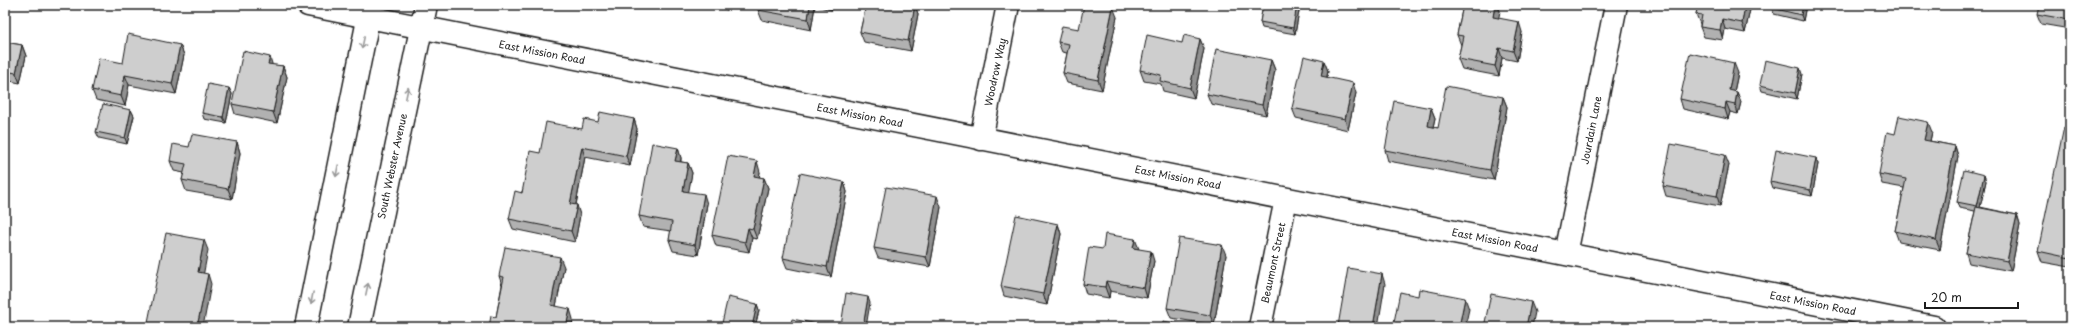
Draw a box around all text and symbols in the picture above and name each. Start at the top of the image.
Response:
one-way arrow [359,36,367,49]
street label: East Mission Road [498,36,587,67]
street label: Woodrow Way [980,36,1009,107]
one-way arrow [404,87,412,100]
street label: Jourdain Lane [1577,94,1605,165]
street label: East Mission Road [816,99,905,130]
street label: South Webster Avenue [373,111,410,220]
street label: East Mission Road [1134,161,1223,192]
one-way arrow [333,164,341,177]
street label: Beaumont Street [1257,221,1288,305]
street label: East Mission Road [1451,224,1540,255]
one-way arrow [363,283,371,296]
scale bar [1925,284,2018,310]
street label: East Mission Road [1769,287,1858,318]
text: 20 m [1931,288,1962,306]
one-way arrow [307,291,315,304]

